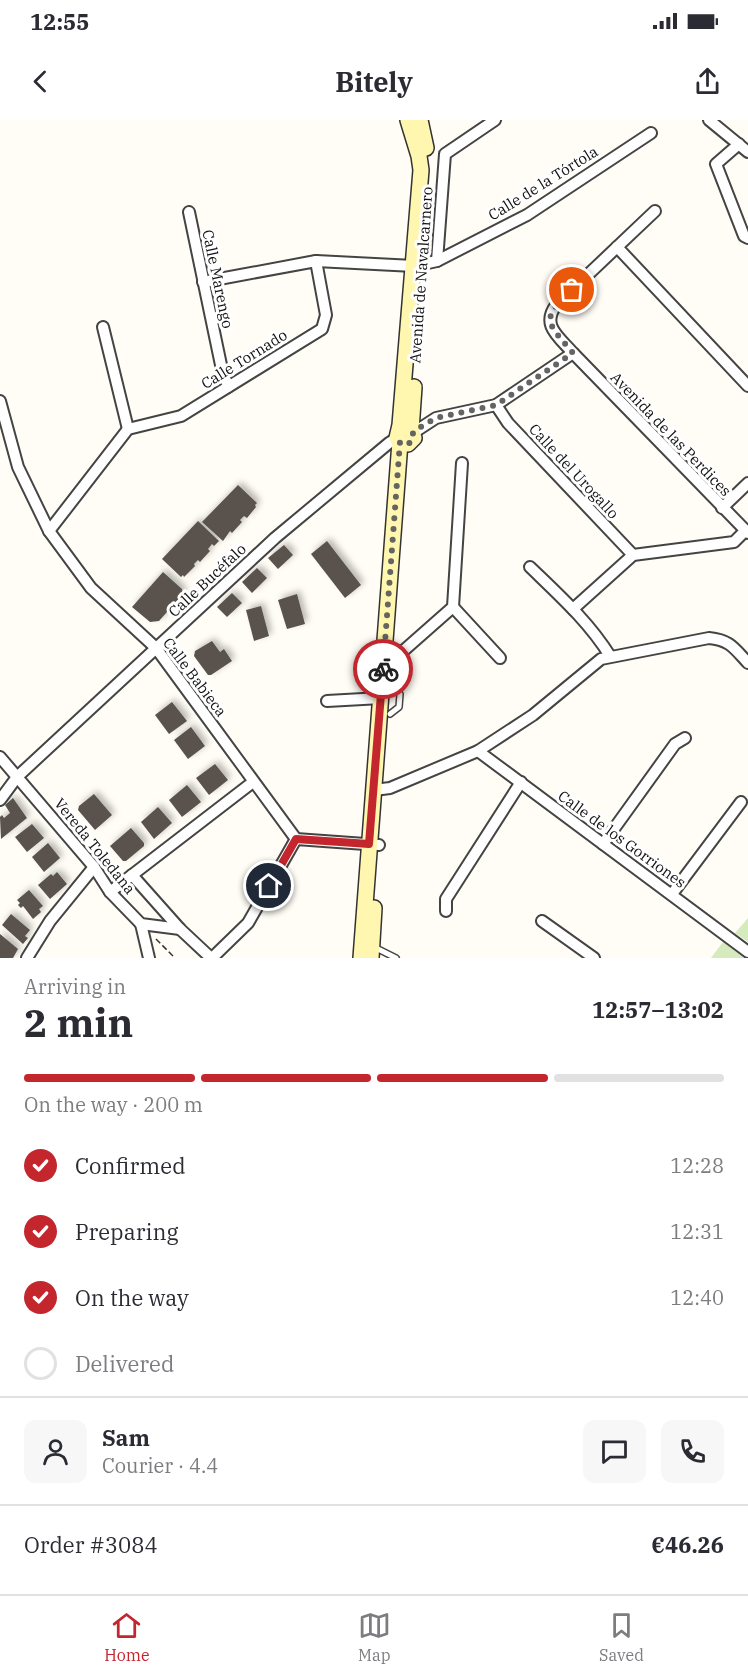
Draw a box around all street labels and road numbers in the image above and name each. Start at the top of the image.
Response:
street label: Calle de la Tórtola [485,142,601,224]
street label: Avenida de Navalcarnero [405,186,437,364]
street label: Calle Marengo [198,228,238,330]
street label: Calle Tornado [197,325,291,393]
street label: Avenida de las Perdices [607,368,735,500]
street label: Calle del Urogallo [525,419,623,523]
street label: Calle Bucéfalo [164,539,250,621]
street label: Calle Babieca [159,634,231,720]
street label: Calle de los Gorriones [554,786,690,892]
street label: Vereda Toledana [50,794,140,898]

